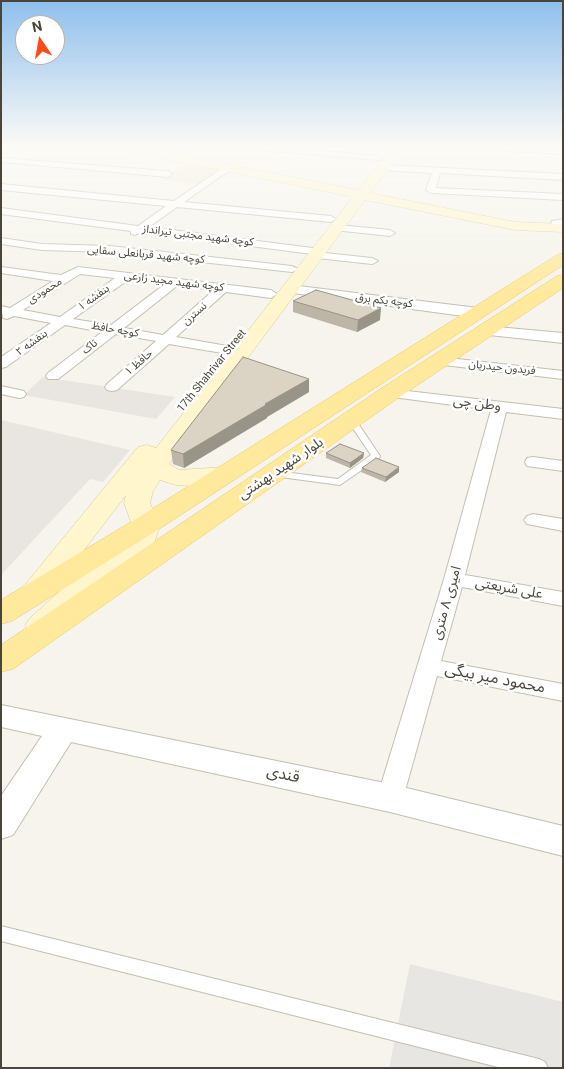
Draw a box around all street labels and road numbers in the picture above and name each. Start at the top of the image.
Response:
street label: کوچه شهید مجتبی تیرانداز [142,223,254,249]
street label: کوچه شهید قربانعلی سقایی [87,243,205,267]
street label: کوچه شهید مجید زارعی [123,269,225,295]
street label: محمودی [25,275,65,307]
street label: بنفشه ۱ [76,282,112,314]
street label: کوچه یکم برق [355,291,413,311]
street label: نسترن [180,300,210,328]
street label: کوچه حافظ [90,319,140,341]
street label: بنفشه ۲ [14,327,50,359]
street label: 17th Shahrivar Street [175,327,249,415]
street label: تاک [80,337,100,357]
street label: حافظ ۱ [122,347,156,379]
street label: فریدون حیدریان [468,358,536,378]
street label: وطن چی [452,393,502,415]
street label: بلوار شهید بهشتی [235,434,327,504]
street label: امیری ۸ متری [428,564,466,642]
street label: علی شریعتی [474,575,544,603]
street label: محمود میر بیگی [443,660,547,698]
street label: قندی [265,762,301,788]

